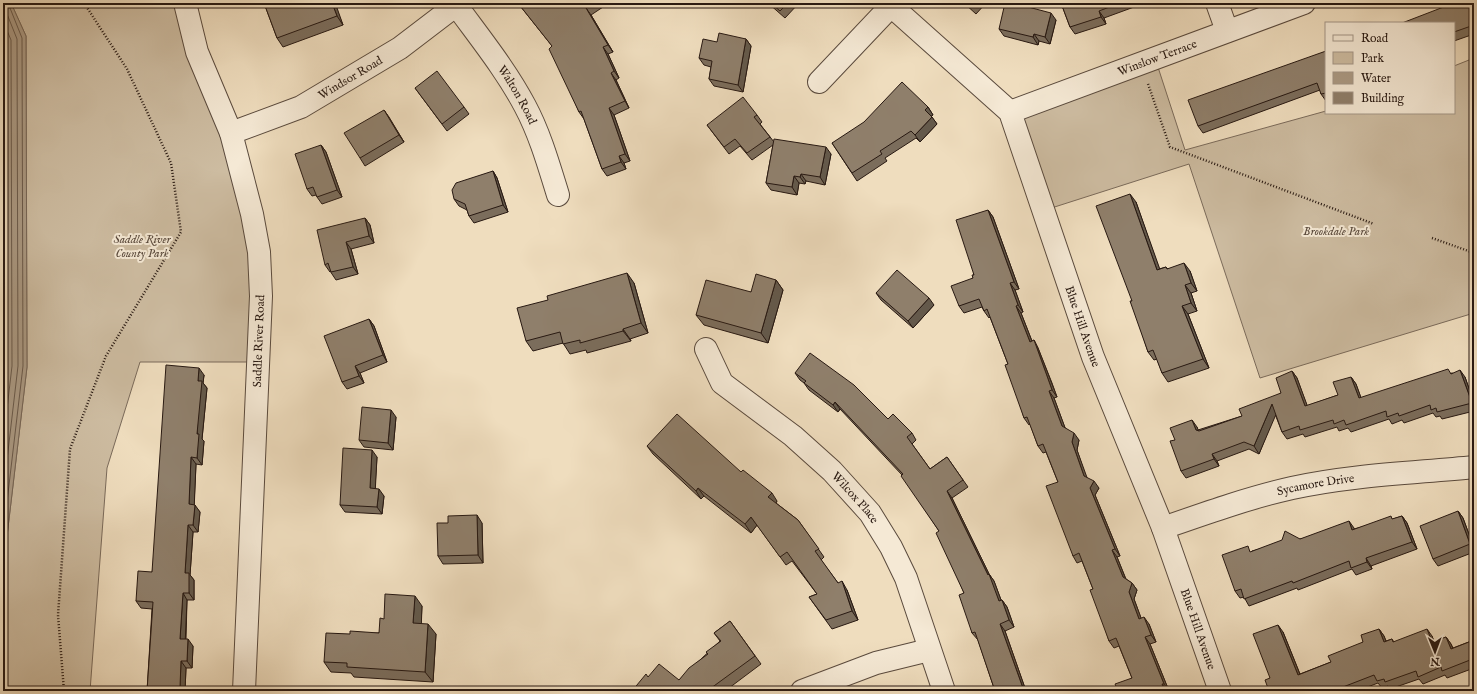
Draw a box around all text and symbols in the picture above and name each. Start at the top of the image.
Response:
legend [1325,22,1455,114]
text: Road [1361,31,1389,46]
street label: Winslow Terrace [1116,36,1199,79]
text: Park [1361,51,1384,66]
street label: Windsor Road [315,52,386,103]
street label: Walton Road [495,62,541,127]
text: Water [1361,71,1392,86]
text: Building [1361,91,1405,106]
park label: Brookdale Park [1303,224,1369,239]
park label: Saddle River County Park [113,232,171,261]
street label: Blue Hill Avenue [1062,284,1104,370]
street label: Saddle River Road [250,294,268,388]
street label: Wilcox Place [829,468,882,527]
street label: Sycamore Drive [1275,470,1356,499]
street label: Blue Hill Avenue [1177,586,1220,672]
north arrow [1415,632,1455,672]
text: N [1430,654,1441,668]

